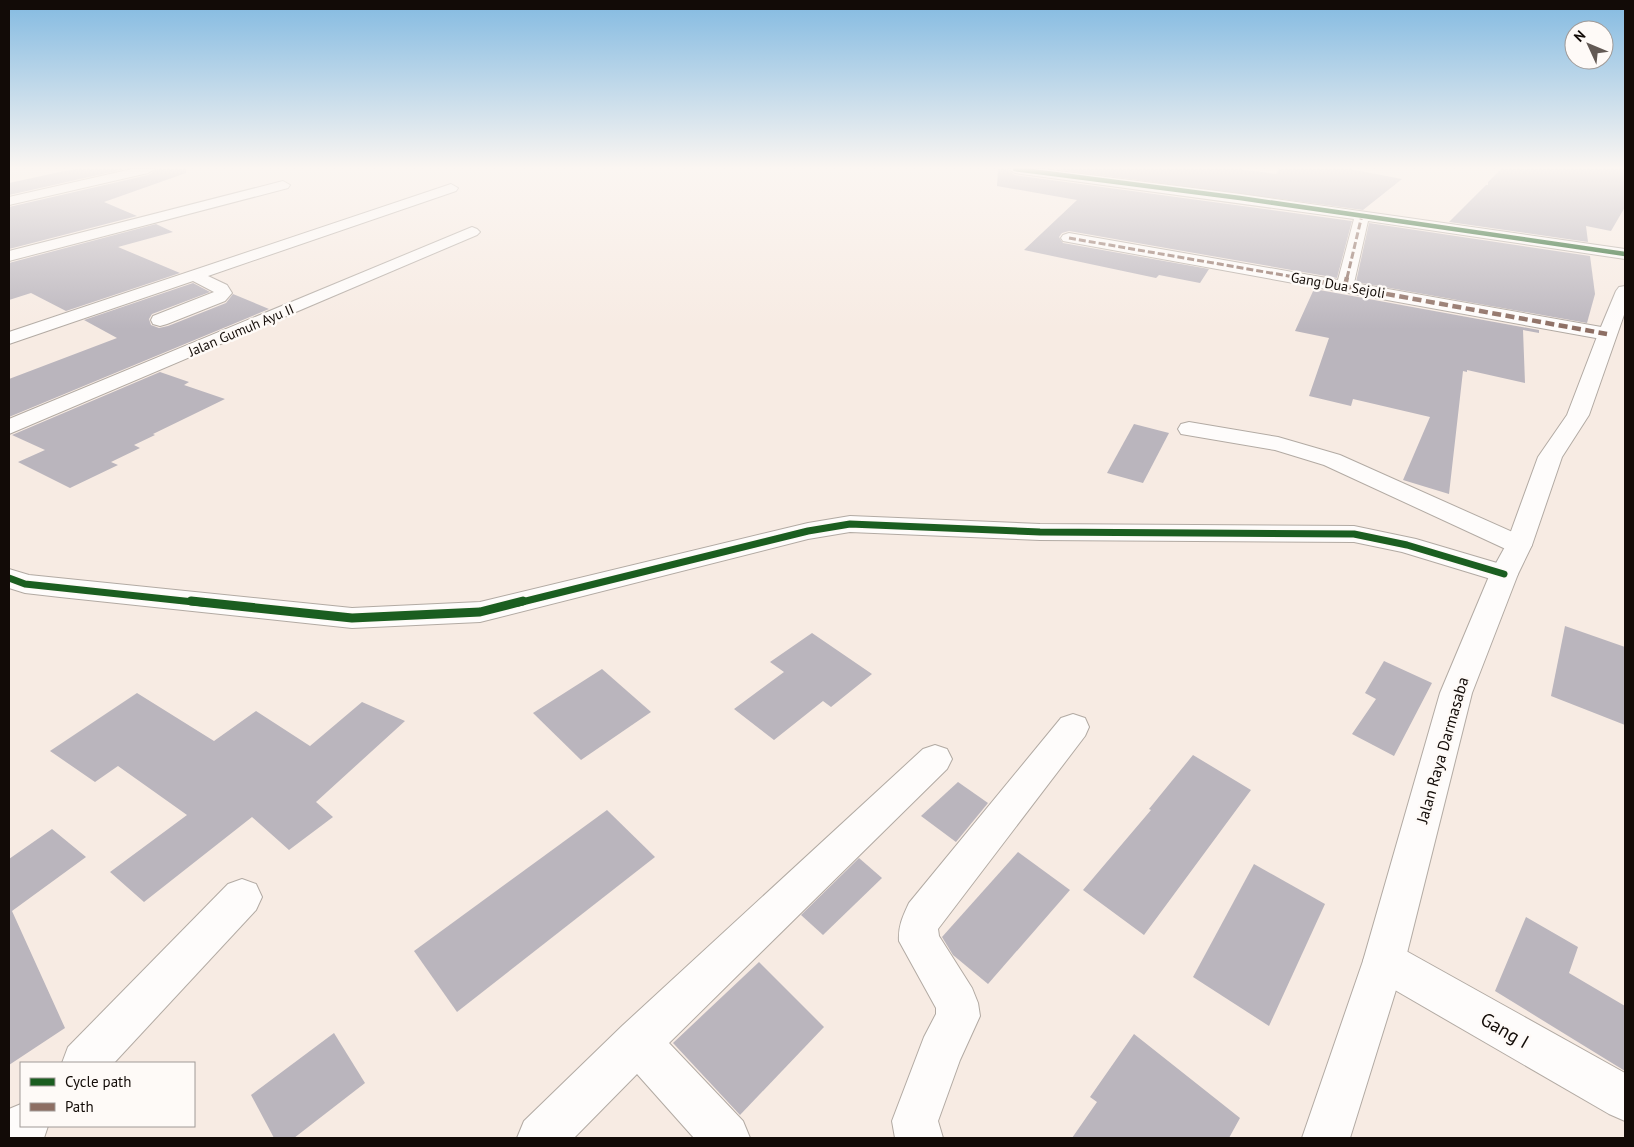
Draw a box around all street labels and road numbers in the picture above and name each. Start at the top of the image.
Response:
street label: Gang Dua Sejoli [1289,268,1387,302]
street label: Jalan Gumuh Ayu II [185,300,297,361]
street label: Jalan Raya Darmasaba [1411,675,1472,826]
street label: Gang I [1476,1007,1534,1053]

